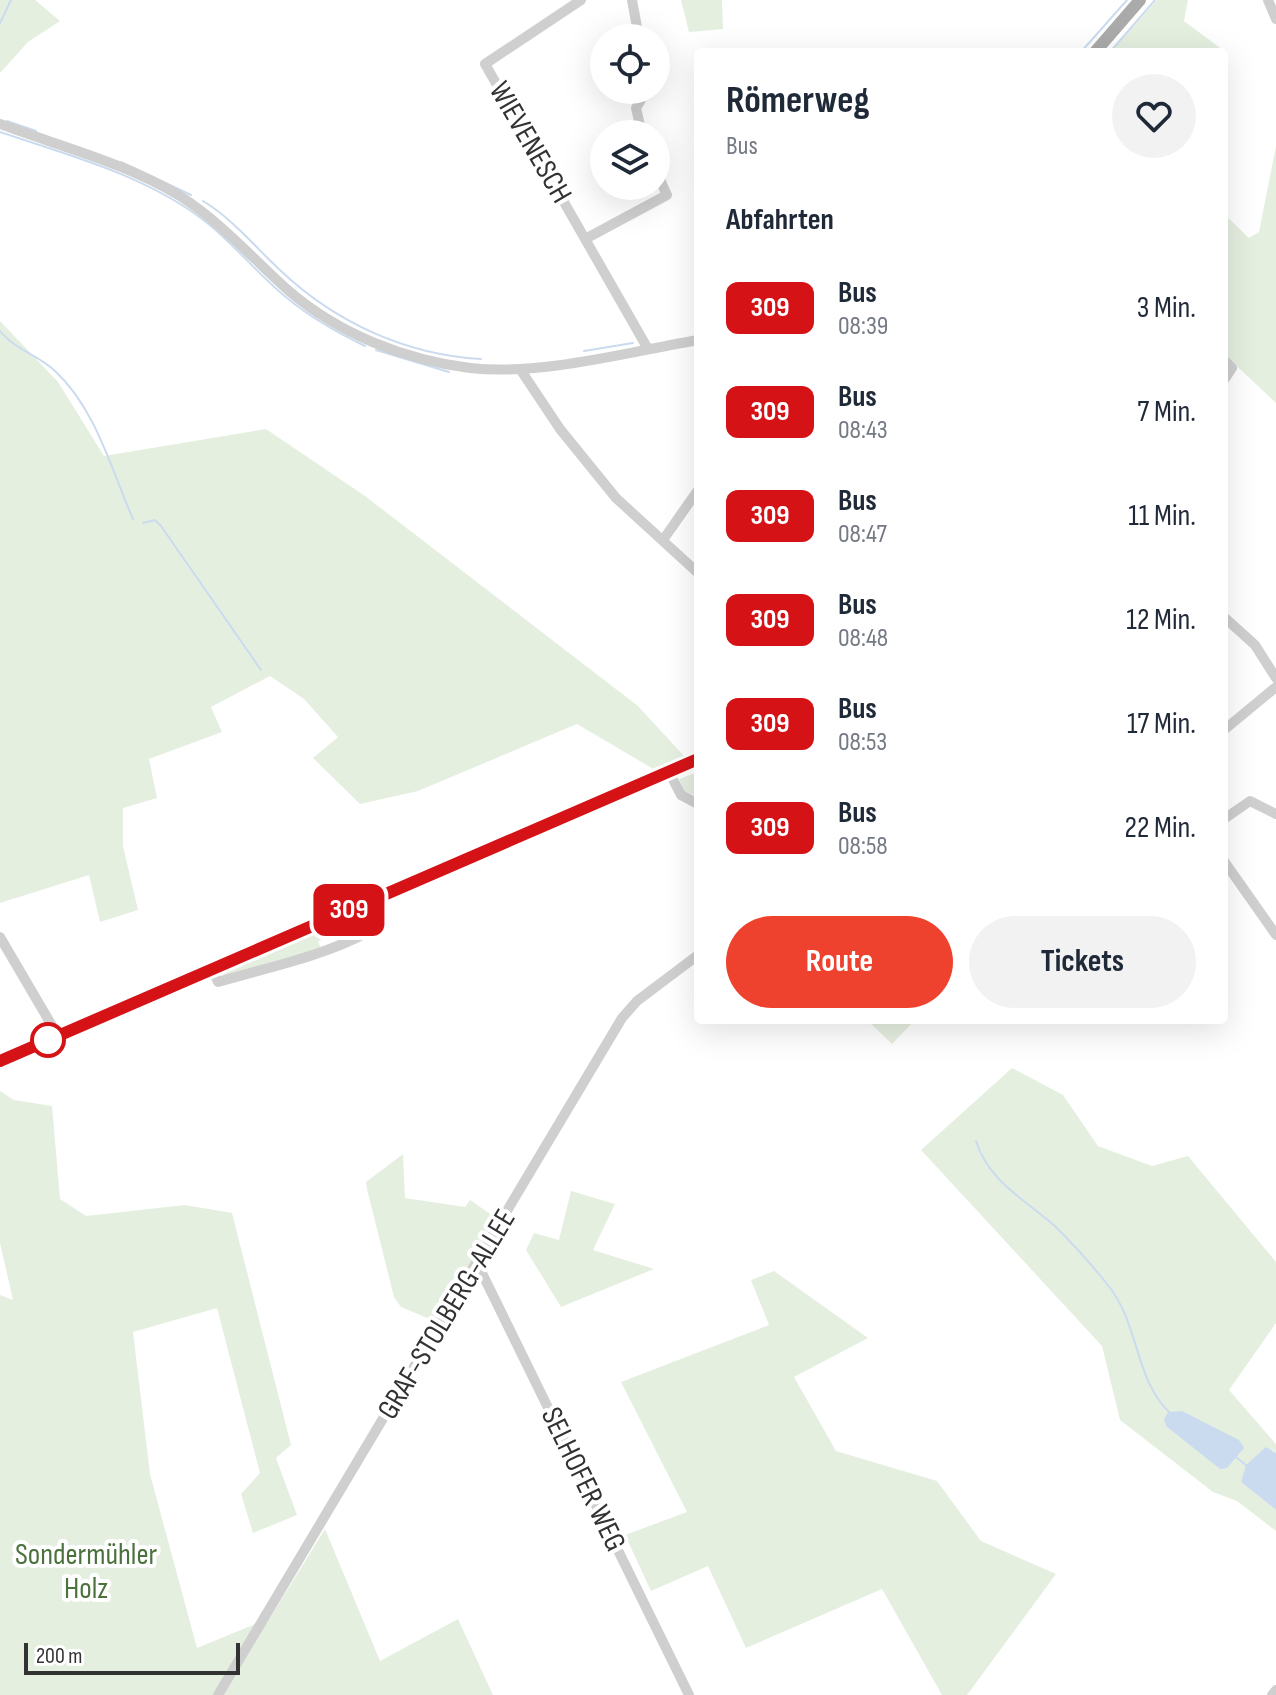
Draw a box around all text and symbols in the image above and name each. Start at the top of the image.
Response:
map controls [590,24,670,200]
button: locate [590,24,670,104]
button: heart [1112,74,1196,158]
street label: WIEVENESCH [481,75,579,210]
text: Römerweg [726,78,870,123]
button: layers [590,120,670,200]
text: Bus [726,131,758,162]
text: Abfahrten [726,202,834,238]
text: Bus [838,275,877,311]
text: 3 Min. [1137,290,1196,326]
text: 309 [750,291,790,324]
text: 08:39 [838,311,888,342]
text: Bus [838,379,877,415]
text: 7 Min. [1137,394,1196,430]
text: 309 [750,395,790,428]
text: 08:43 [838,415,888,446]
text: Bus [838,483,877,519]
text: 11 Min. [1128,498,1196,534]
text: 309 [750,499,790,532]
text: 08:47 [838,519,887,550]
text: Bus [838,587,877,623]
text: 12 Min. [1126,602,1196,638]
text: 309 [750,603,790,636]
text: 08:48 [838,623,888,654]
text: Bus [838,691,877,727]
text: 17 Min. [1127,706,1196,742]
text: 309 [750,707,790,740]
text: 08:53 [838,727,887,758]
text: Bus [838,795,877,831]
text: 22 Min. [1125,810,1196,846]
text: 309 [750,811,790,844]
text: 08:58 [838,831,888,862]
line badge: 309 [303,884,395,936]
text: 309 [329,893,369,926]
button: Route [726,916,953,1008]
button: Tickets [969,916,1196,1008]
unlabelled marker [31,1023,65,1057]
street label: GRAF-STOLBERG-ALLEE [370,1203,524,1426]
street label: SELHOFER WEG [533,1402,633,1557]
park label: Sondermühler Holz [15,1537,157,1607]
scale bar [24,1639,240,1675]
text: 200 m [36,1643,82,1670]

